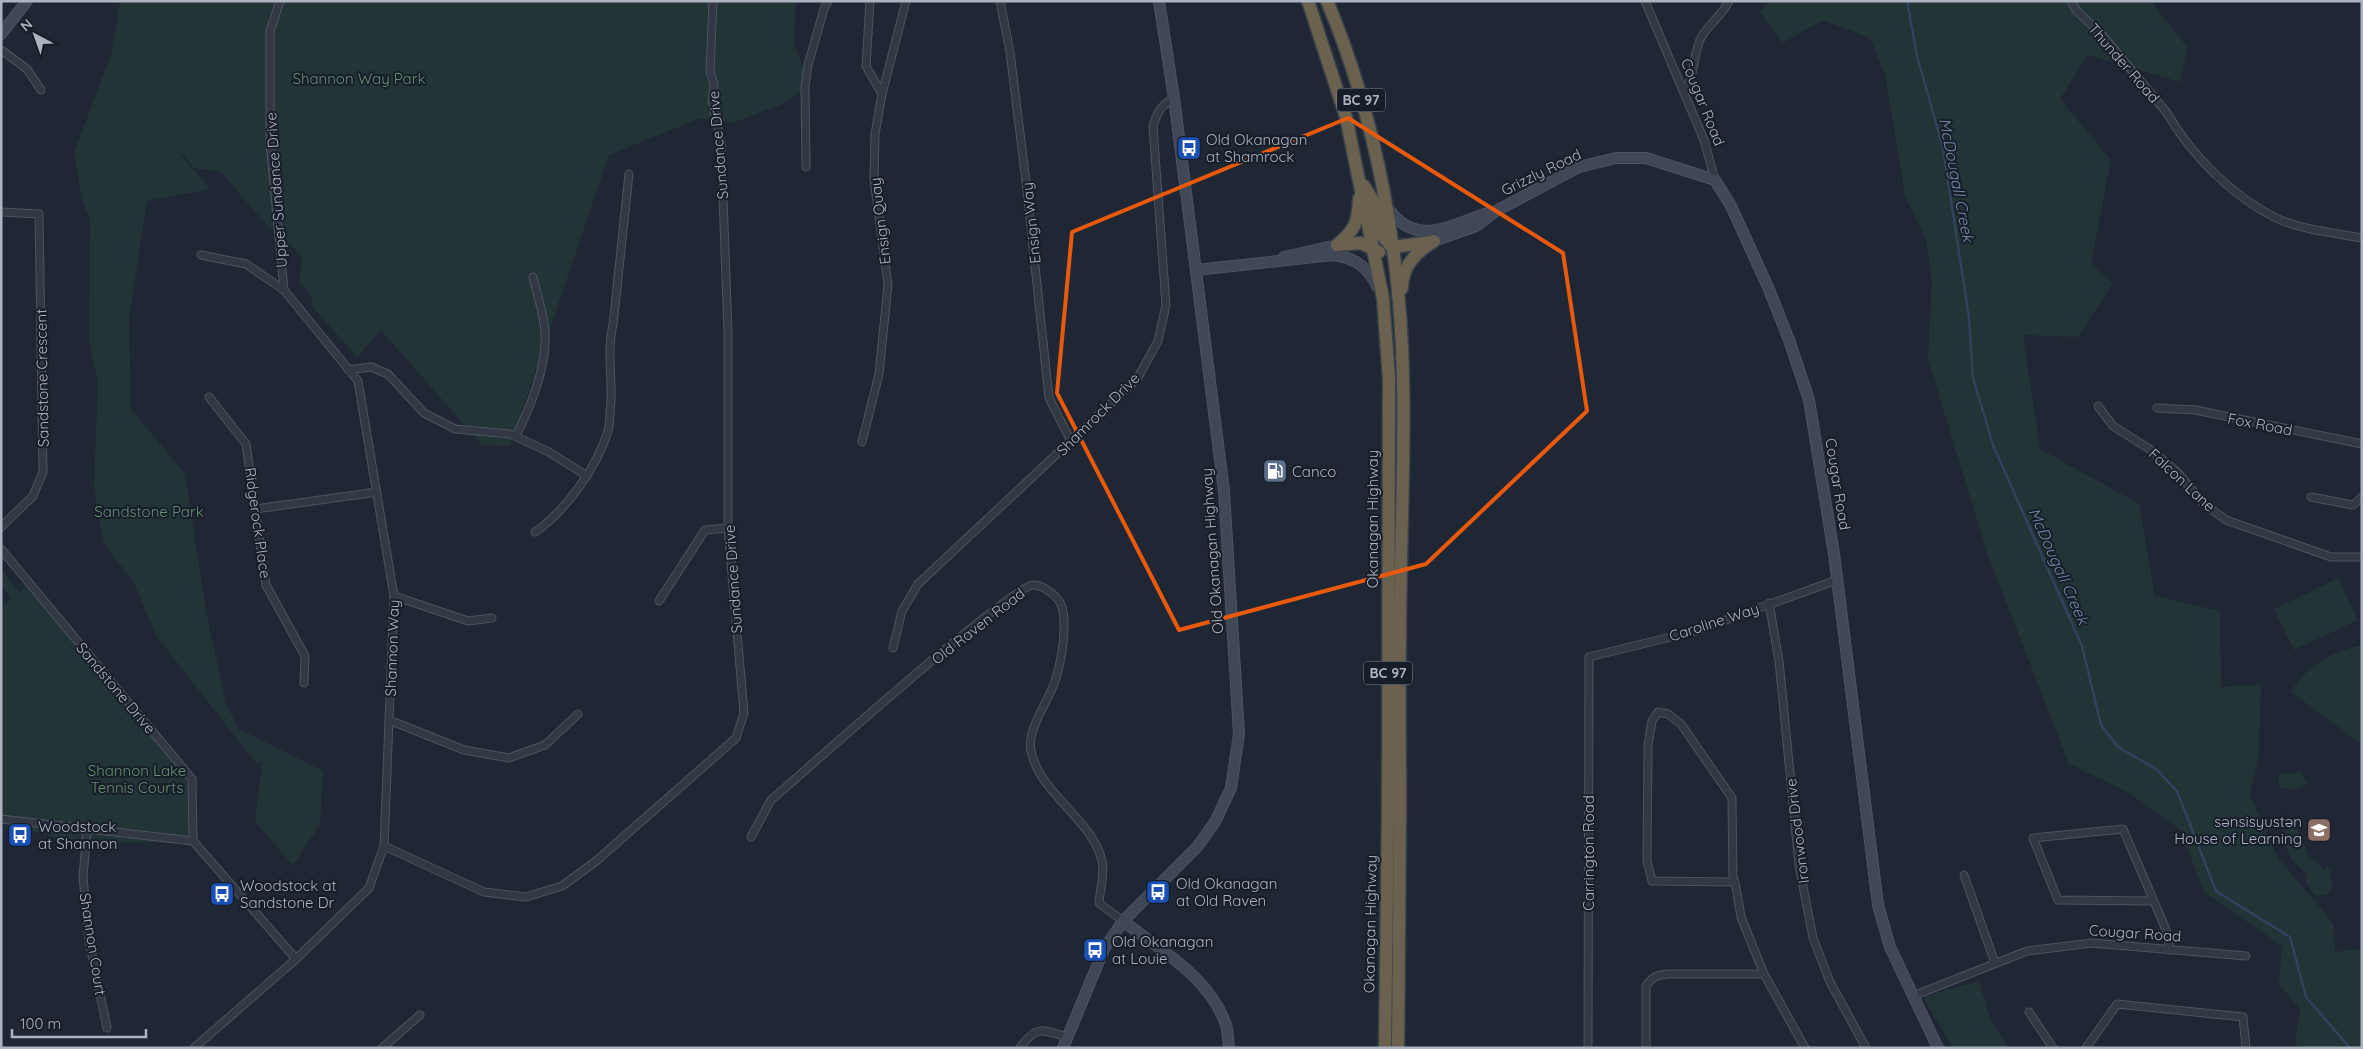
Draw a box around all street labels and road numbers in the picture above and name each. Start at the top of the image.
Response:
street label: Thunder Road [2084,19,2164,107]
street label: Cougar Road [1677,55,1729,149]
road number: BC 97 [1337,88,1385,112]
street label: Sundance Drive [704,90,732,200]
street label: Upper Sundance Drive [261,111,291,269]
street label: Grizzly Road [1498,144,1584,200]
street label: Ensign Quay [865,176,895,266]
street label: Ensign Way [1017,181,1045,265]
street label: Sandstone Crescent [31,309,53,447]
street label: Shamrock Drive [1052,368,1144,460]
street label: Fox Road [2226,408,2294,440]
street label: Cougar Road [1821,437,1855,531]
street label: Falcon Lane [2145,444,2219,516]
street label: Okanagan Highway [1363,450,1382,588]
street label: Ridgerock Place [241,466,275,580]
street label: Old Okanagan Highway [1197,467,1227,635]
street label: Sundance Drive [720,524,746,634]
street label: Old Raven Road [928,584,1028,668]
street label: Shannon Way [381,599,403,697]
street label: Caroline Way [1667,599,1761,645]
street label: Sandstone Drive [72,638,160,738]
road number: BC 97 [1364,661,1412,684]
street label: Ironwood Drive [1781,777,1813,885]
street label: Carrington Road [1579,795,1598,911]
street label: Okanagan Highway [1359,855,1381,993]
street label: Shannon Court [76,891,110,997]
street label: Cougar Road [2088,920,2182,946]

